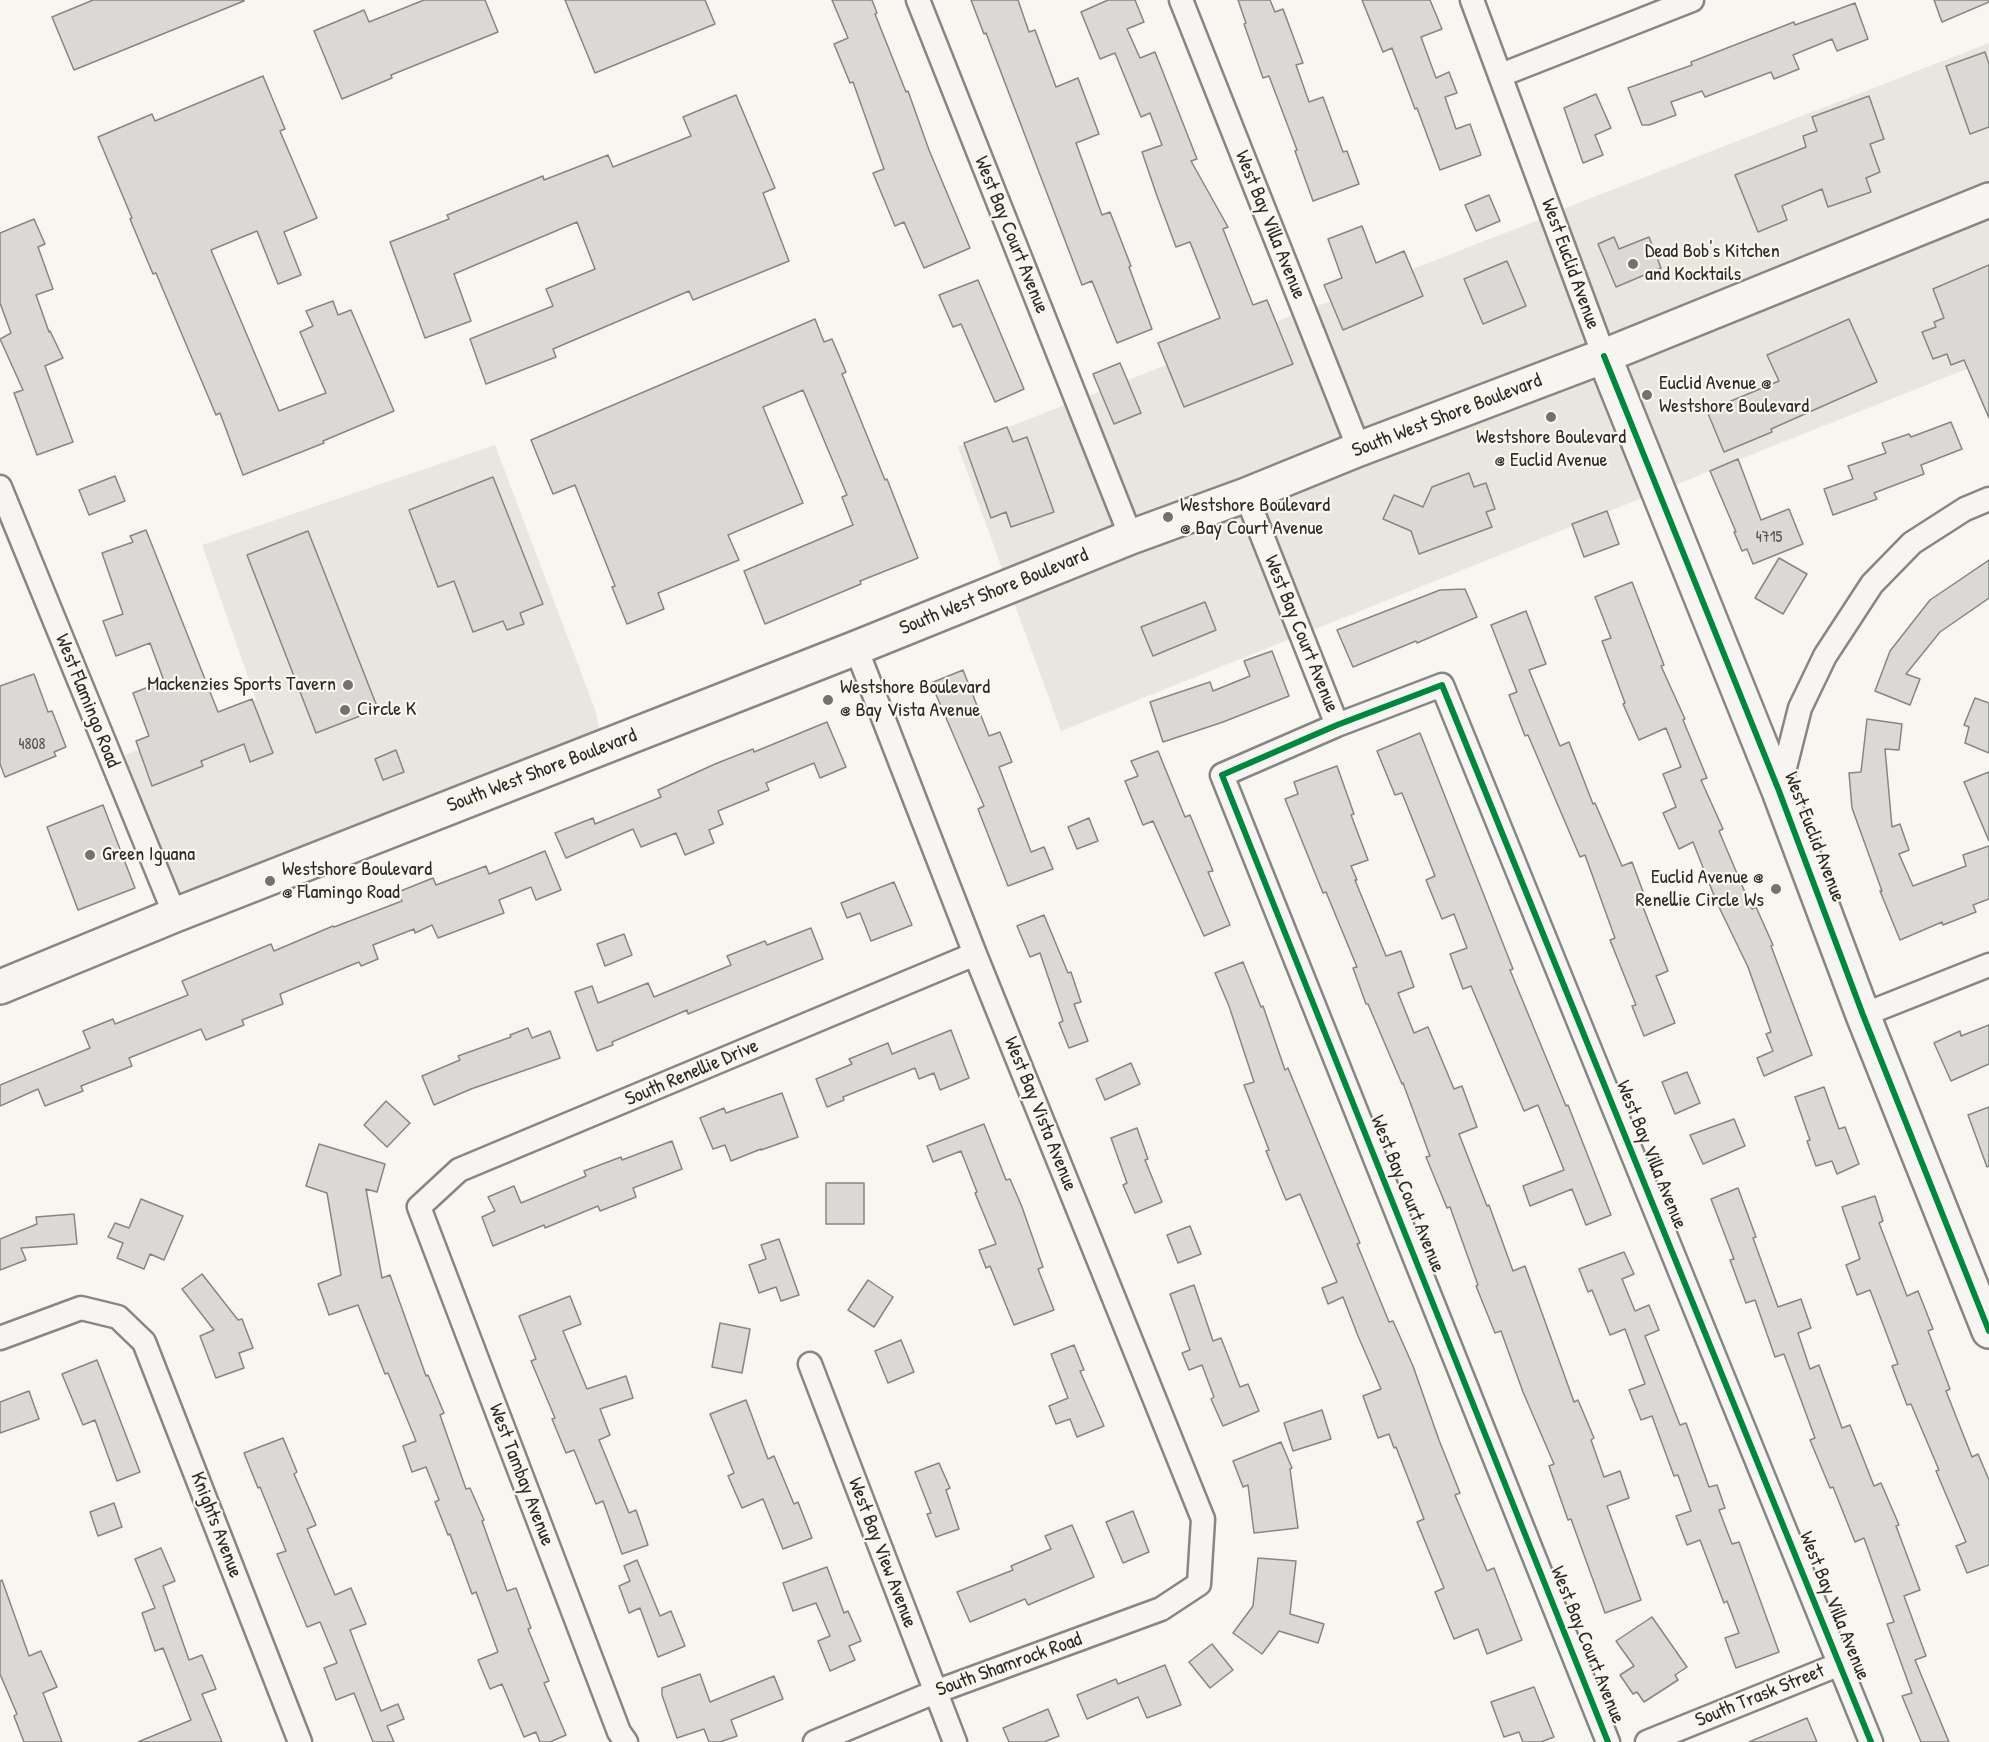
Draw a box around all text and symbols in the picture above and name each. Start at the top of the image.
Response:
street label: West Bay Villa Avenue [1229,147,1311,303]
street label: West Bay Court Avenue [969,153,1053,317]
street label: West Euclid Avenue [1535,196,1605,332]
place label: Dead Bob's Kitchen and Kocktails [1645,240,1780,287]
marker: Dead Bob's Kitchen and Kocktails [1626,257,1640,271]
street label: South West Shore Boulevard [1349,369,1545,463]
place label: Euclid Avenue @ Westshore Boulevard [1659,372,1809,419]
marker: Euclid Avenue @ Westshore Boulevard [1640,388,1654,402]
marker: Westshore Boulevard @ Euclid Avenue [1544,410,1558,424]
place label: Westshore Boulevard @ Euclid Avenue [1476,426,1626,473]
place label: Westshore Boulevard @ Bay Court Avenue [1180,494,1330,541]
marker: Westshore Boulevard @ Bay Court Avenue [1161,510,1175,524]
house number: 4715 [1756,528,1782,548]
street label: South West Shore Boulevard [896,543,1092,641]
street label: West Bay Court Avenue [1259,552,1343,716]
street label: West Flamingo Road [49,631,125,771]
place label: Mackenzies Sports Tavern [147,673,336,697]
place label: Westshore Boulevard @ Bay Vista Avenue [840,676,990,723]
marker: Mackenzies Sports Tavern [341,678,355,692]
marker: Westshore Boulevard @ Bay Vista Avenue [821,693,835,707]
place label: Circle K [357,698,416,722]
marker: Circle K [338,703,352,717]
street label: South West Shore Boulevard [444,724,640,818]
house number: 4808 [18,735,46,755]
street label: West Euclid Avenue [1778,769,1850,905]
place label: Green Iguana [102,843,195,867]
marker: Green Iguana [83,848,97,862]
place label: Westshore Boulevard @ Flamingo Road [282,858,432,905]
place label: Euclid Avenue @ Renellie Circle Ws [1636,866,1764,913]
marker: Westshore Boulevard @ Flamingo Road [263,874,277,888]
marker: Euclid Avenue @ Renellie Circle Ws [1769,882,1783,896]
street label: West Bay Vista Avenue [998,1033,1082,1195]
street label: South Renellie Drive [622,1034,762,1112]
street label: West Bay Villa Avenue [1610,1077,1692,1233]
street label: West Bay Court Avenue [1365,1112,1449,1276]
street label: West Tambay Avenue [483,1401,559,1549]
street label: Knights Avenue [185,1469,247,1581]
street label: West Bay View Avenue [842,1475,922,1631]
street label: West Bay Villa Avenue [1793,1528,1875,1684]
street label: West Bay Court Avenue [1545,1563,1629,1727]
street label: South Shamrock Road [933,1628,1085,1702]
street label: South Trask Street [1692,1659,1828,1733]

